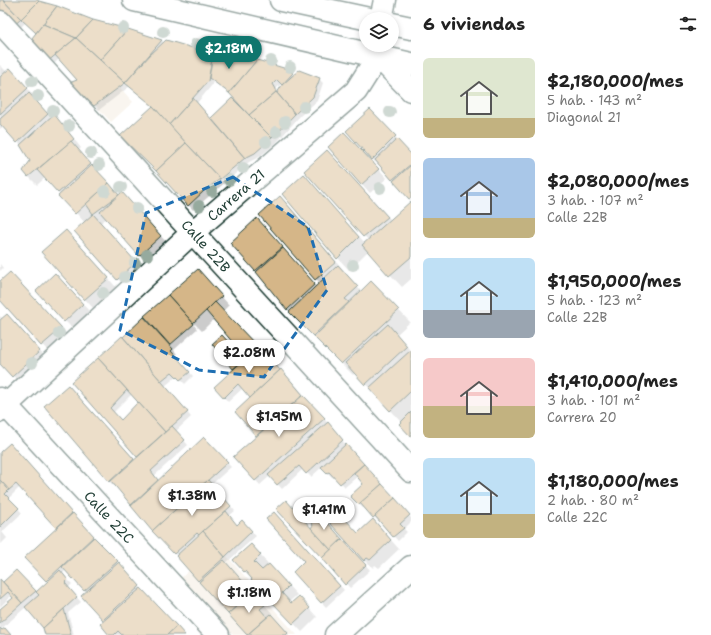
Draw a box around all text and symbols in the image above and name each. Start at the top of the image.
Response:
map controls [359,12,399,52]
button: layers [359,12,399,52]
text: 6 viviendas [423,13,525,35]
icon: filters [677,13,699,35]
pin: $2.18M [196,36,262,70]
text: $2.18M [205,40,253,57]
text: $2,180,000/mes [547,70,684,92]
icon: home [455,74,503,122]
text: 5 hab. · 143 m² [547,92,642,109]
text: Diagonal 21 [547,109,621,126]
street label: Carrera 21 [203,165,269,225]
text: $2,080,000/mes [547,170,689,192]
icon: home [455,174,503,222]
text: 3 hab. · 107 m² [547,192,644,209]
text: Calle 22B [547,209,607,226]
street label: Calle 22B [178,216,234,276]
text: $1,950,000/mes [547,270,681,292]
icon: home [455,274,503,322]
text: 5 hab. · 123 m² [547,292,642,309]
text: Calle 22B [547,309,607,326]
pin: $2.08M [216,340,282,374]
text: $2.08M [223,344,275,361]
text: $1,410,000/mes [547,370,678,392]
icon: home [455,374,503,422]
text: 3 hab. · 101 m² [547,392,640,409]
pin: $1.95M [246,404,312,438]
text: $1.95M [256,408,302,425]
text: Carrera 20 [547,409,617,426]
text: $1,180,000/mes [547,470,679,492]
icon: home [455,474,503,522]
pin: $1.38M [159,483,225,517]
street label: Calle 22C [80,487,138,547]
text: $1.38M [168,487,216,504]
text: 2 hab. · 80 m² [547,492,639,509]
pin: $1.41M [291,497,357,531]
text: $1.41M [302,501,346,518]
text: Calle 22C [547,509,608,526]
pin: $1.18M [216,580,282,614]
text: $1.18M [227,584,271,601]

